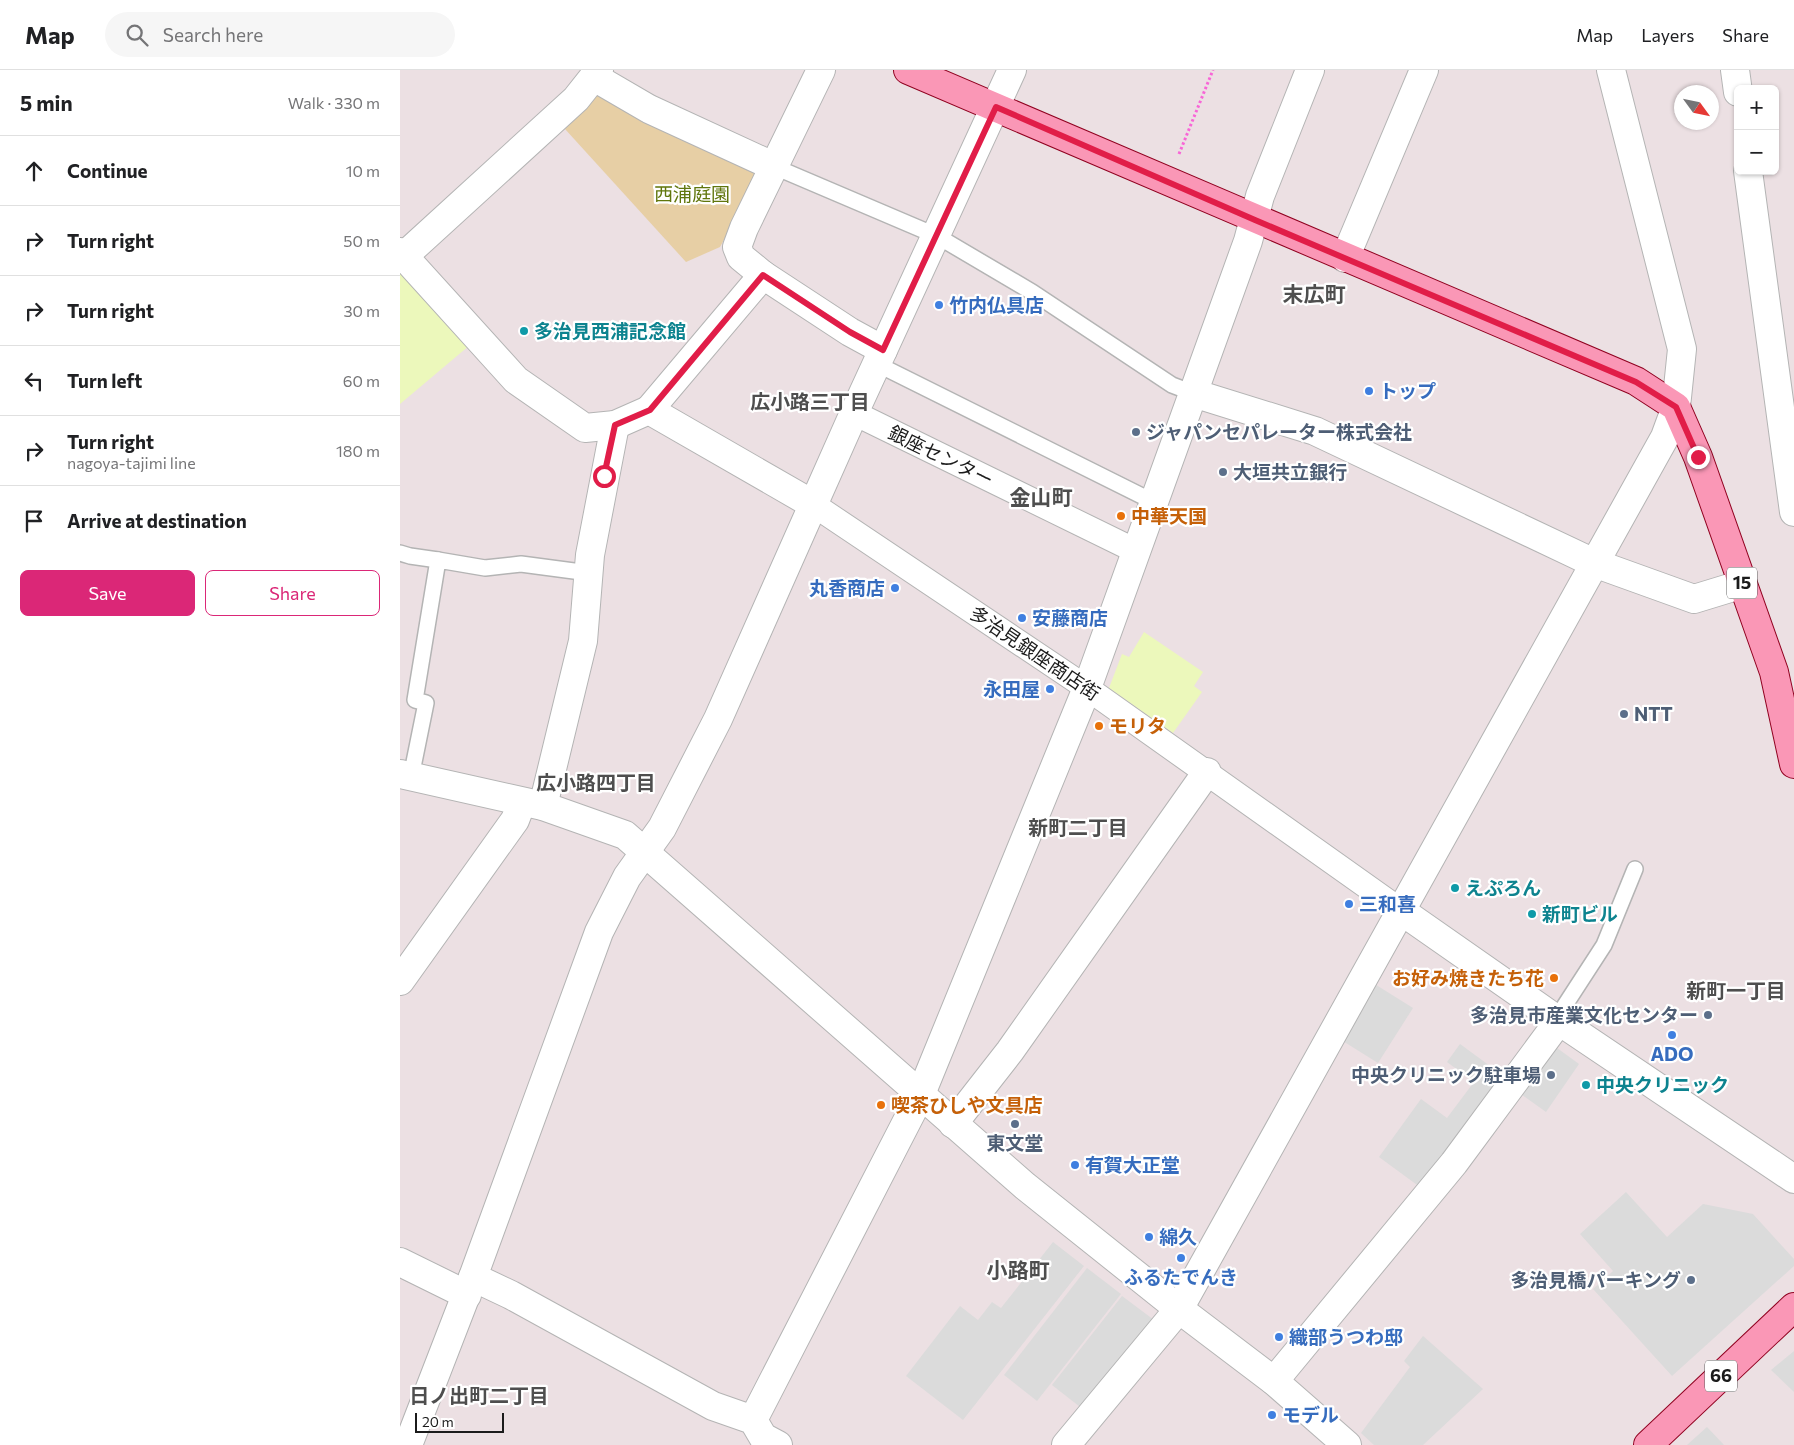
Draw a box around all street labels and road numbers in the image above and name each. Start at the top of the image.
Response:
street label: 銀座センター [885,420,997,491]
road number: 15 [1727,568,1757,598]
street label: 多治見銀座商店街 [966,601,1105,705]
road number: 66 [1705,1360,1737,1392]

